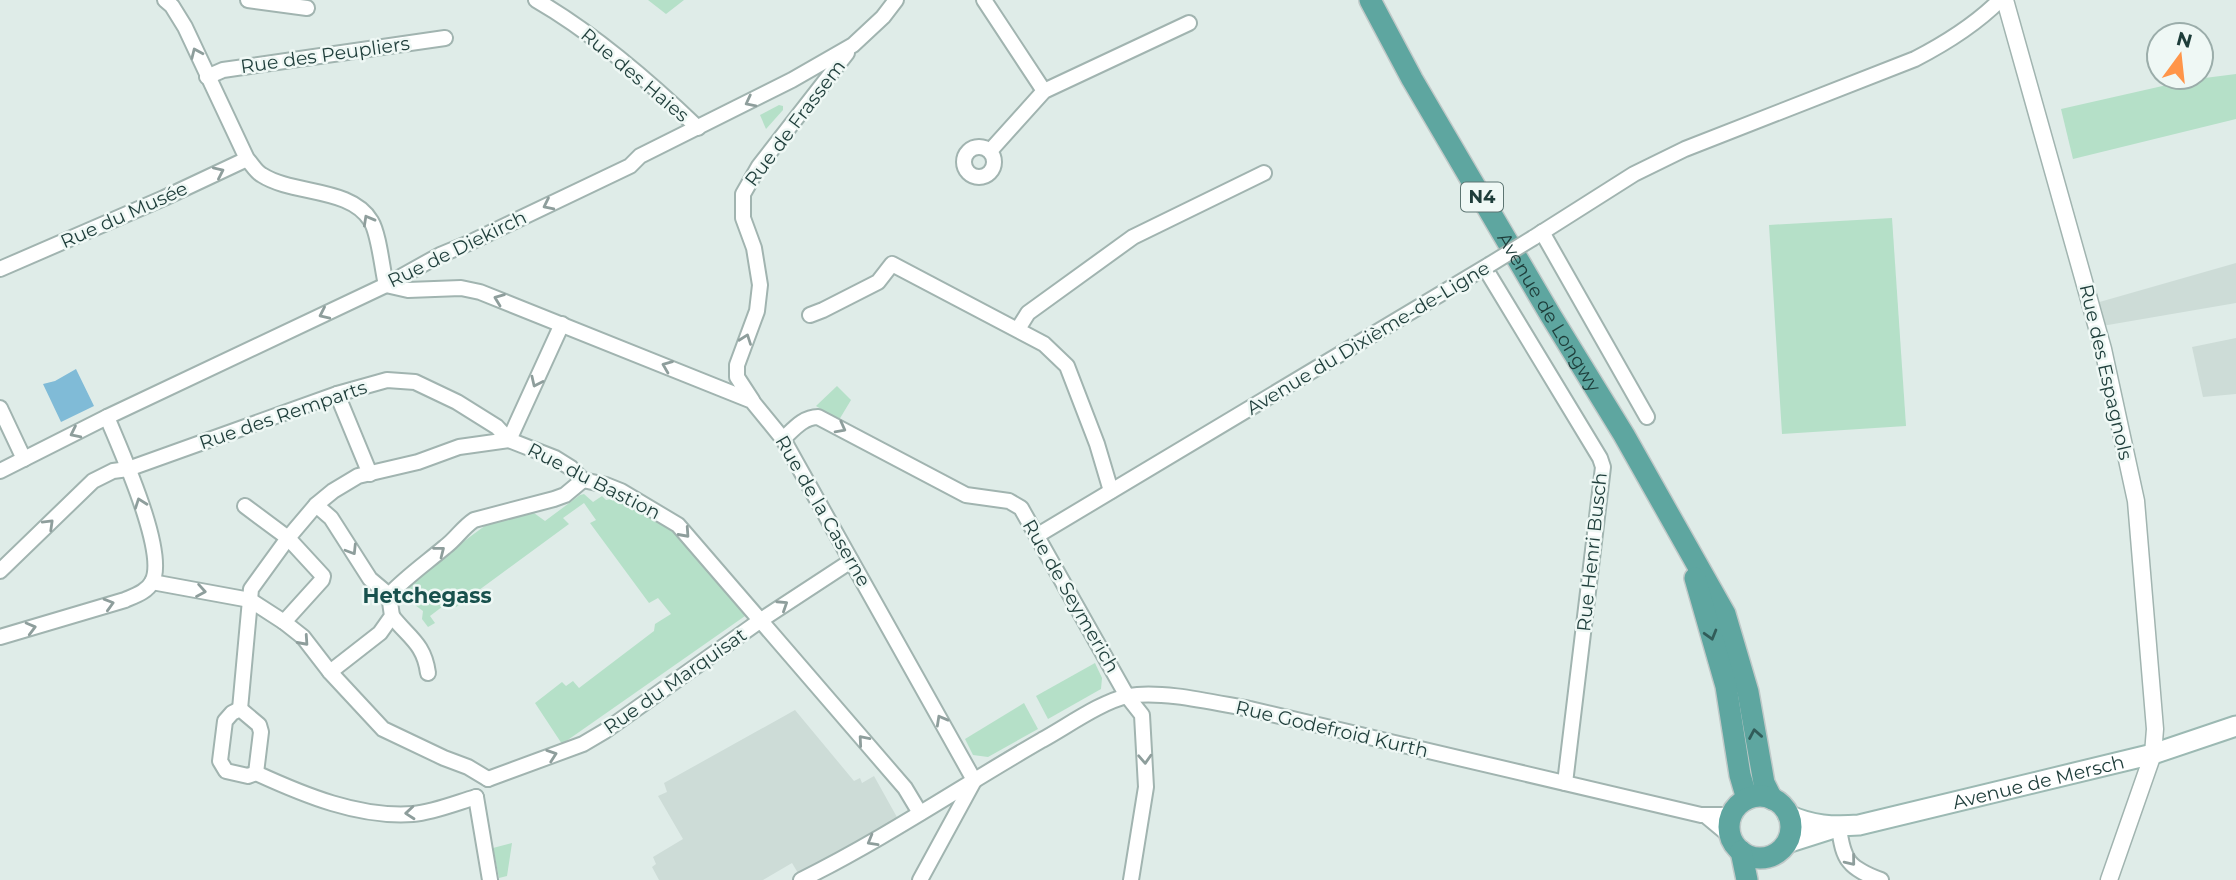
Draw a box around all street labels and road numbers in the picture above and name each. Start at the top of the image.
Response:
street label: Rue des Haies [576,23,694,127]
street label: Rue des Peupliers [239,32,411,78]
street label: Rue de Frassem [740,55,850,191]
street label: Rue du Musée [57,177,191,253]
road number: N4 [1461,182,1503,212]
street label: Rue de Diekirch [384,205,530,293]
street label: Avenue de Longwy [1493,228,1606,397]
street label: Avenue du Dixième-de-Ligne [1242,256,1494,420]
street label: Rue des Espagnols [2075,282,2137,462]
street label: Rue des Remparts [196,375,370,455]
street label: Rue de la Caserne [770,431,876,591]
street label: Rue du Bastion [524,438,664,524]
street label: Rue Henri Busch [1572,471,1612,633]
street label: Rue de Seymerich [1018,515,1124,677]
street label: Rue du Marquisat [599,623,751,739]
street label: Rue Godefroid Kurth [1233,696,1431,762]
street label: Avenue de Mersch [1950,750,2127,814]

